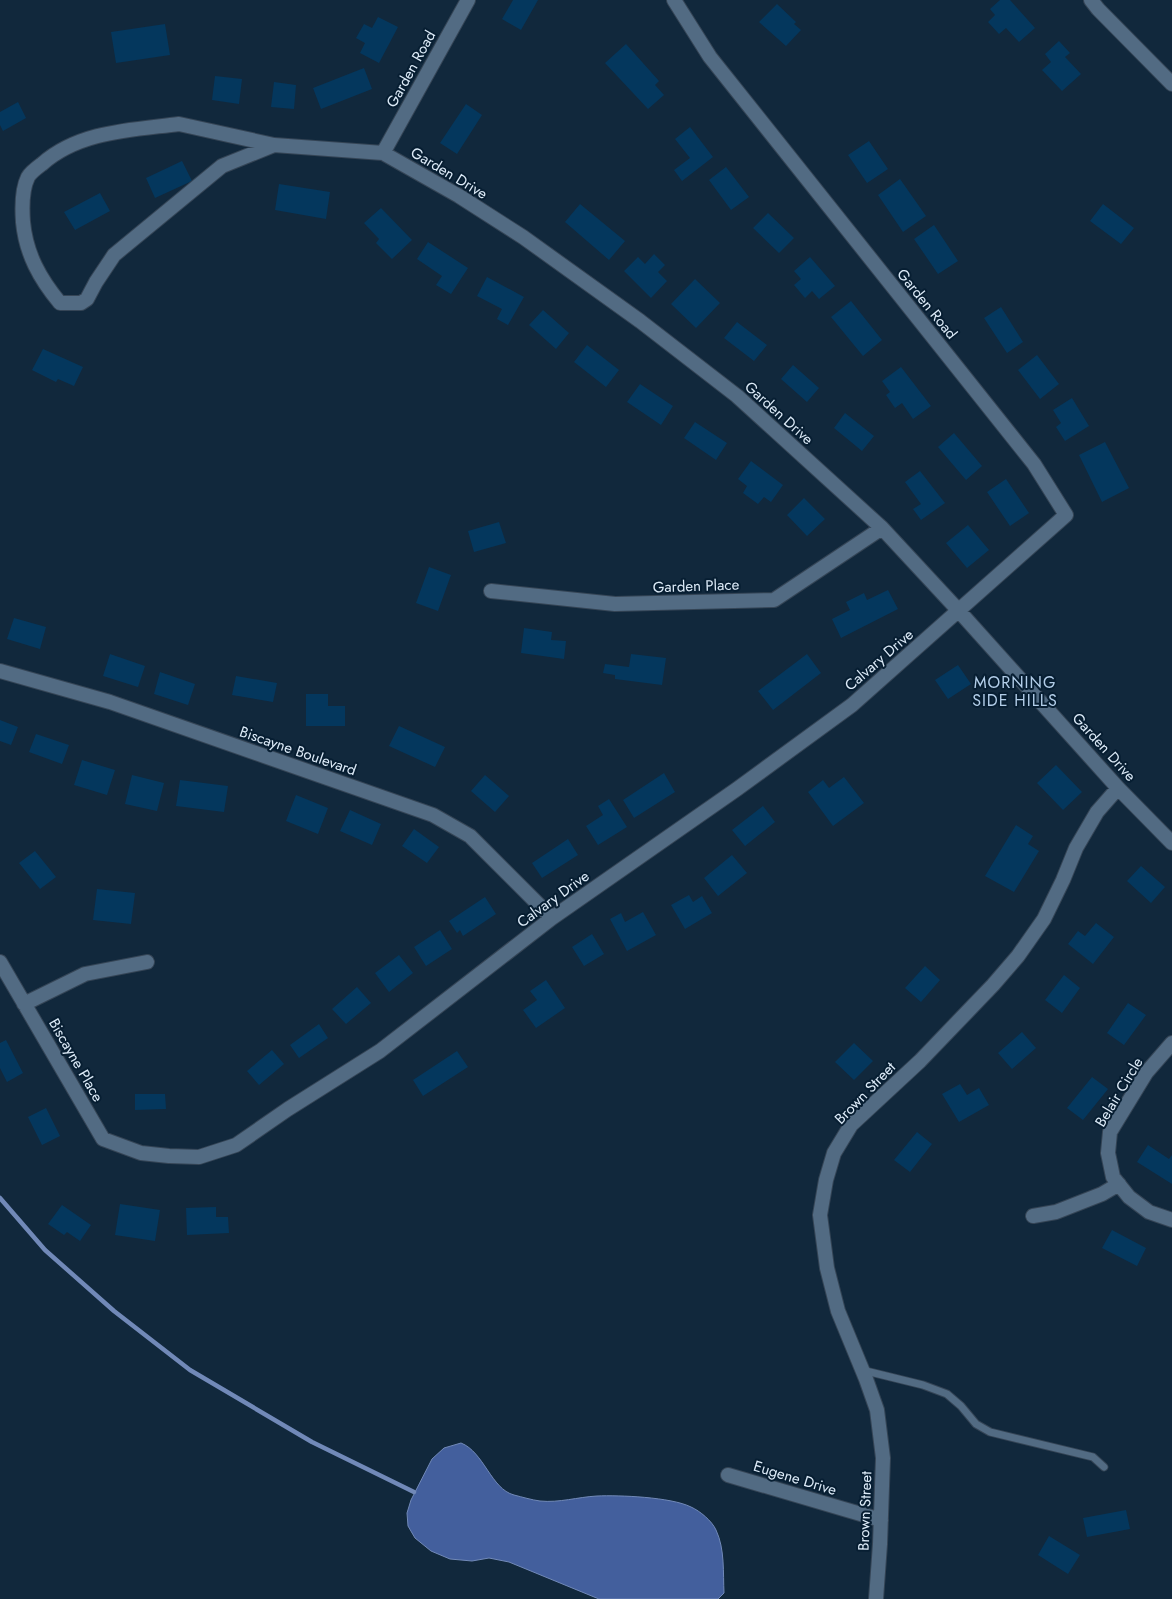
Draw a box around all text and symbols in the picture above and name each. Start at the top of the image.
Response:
street label: Garden Road [381,26,441,112]
street label: Garden Drive [406,141,492,205]
street label: Garden Road [892,264,962,344]
street label: Garden Drive [740,376,819,450]
street label: Garden Place [652,573,740,599]
street label: Calvary Drive [840,624,918,696]
district label: MORNING SIDE HILLS [972,671,1058,712]
street label: Garden Drive [1067,708,1141,787]
street label: Biscayne Boulevard [237,721,359,781]
street label: Calvary Drive [512,865,594,933]
street label: Biscayne Place [43,1014,109,1106]
street label: Belair Circle [1090,1053,1149,1131]
street label: Brown Street [829,1056,901,1129]
street label: Eugene Drive [751,1455,840,1501]
street label: Brown Street [853,1470,877,1551]

